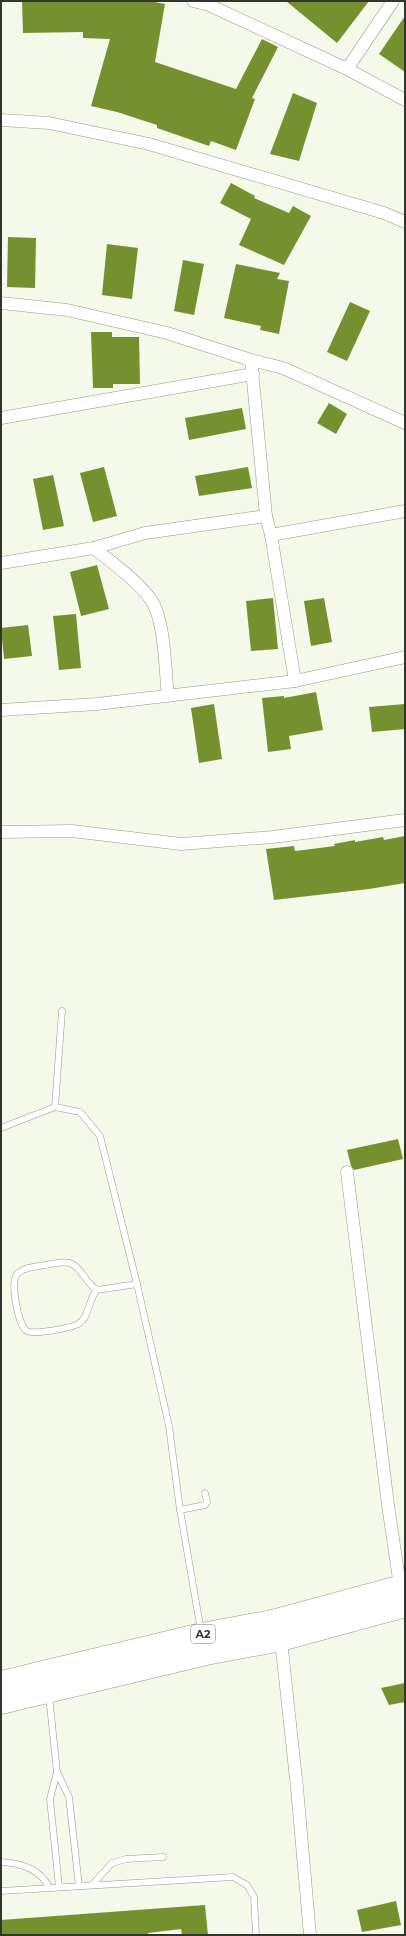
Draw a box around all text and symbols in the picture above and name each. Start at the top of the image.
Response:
road number: A2 [191,1625,215,1643]

